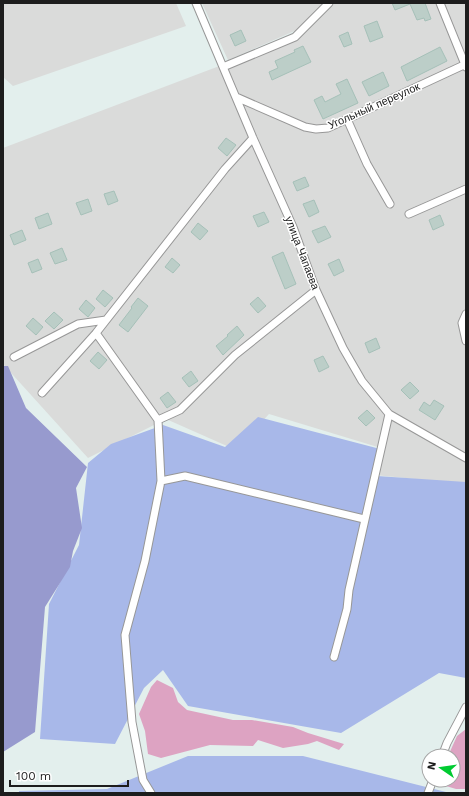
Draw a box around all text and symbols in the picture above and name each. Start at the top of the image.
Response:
street label: Угольный переулок [326,80,422,132]
street label: улица Чапаева [282,215,322,292]
north arrow [421,748,461,788]
text: N [424,760,439,771]
scale bar [10,762,128,788]
text: 100 m [16,769,51,783]

